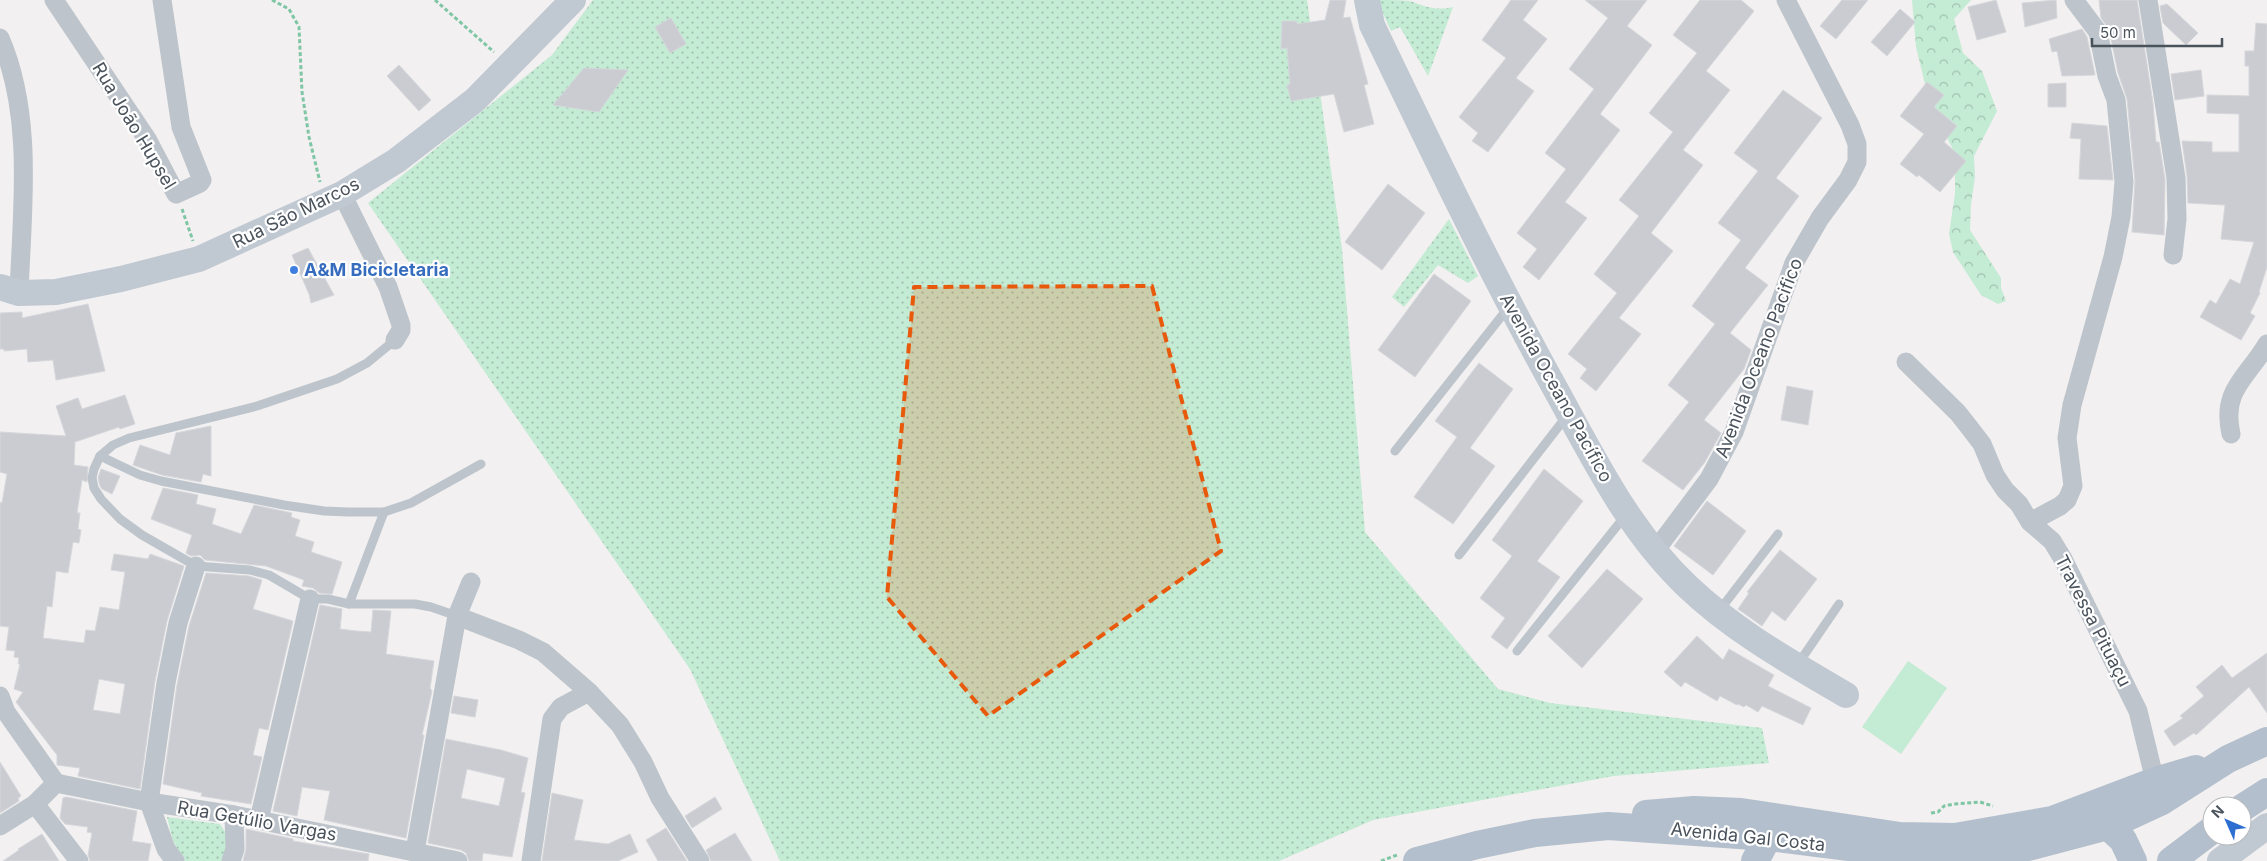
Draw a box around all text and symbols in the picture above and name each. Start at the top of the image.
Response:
scale bar [2092,15,2222,47]
text: 50 m [2100,23,2136,42]
street label: Rua João Hupsel [88,59,181,193]
street label: Rua São Marcos [229,173,363,252]
street label: Avenida Oceano Pacifico [1711,255,1806,461]
place label: A&M Bicicletaria [304,259,449,280]
marker: A&M Bicicletaria [288,264,300,276]
street label: Avenida Oceano Pacífico [1496,290,1617,486]
street label: Travessa Pituaçu [2051,551,2136,690]
street label: Rua Getúlio Vargas [176,796,338,845]
north arrow [2202,796,2252,846]
text: N [2208,802,2227,821]
street label: Avenida Gal Costa [1670,818,1826,855]

